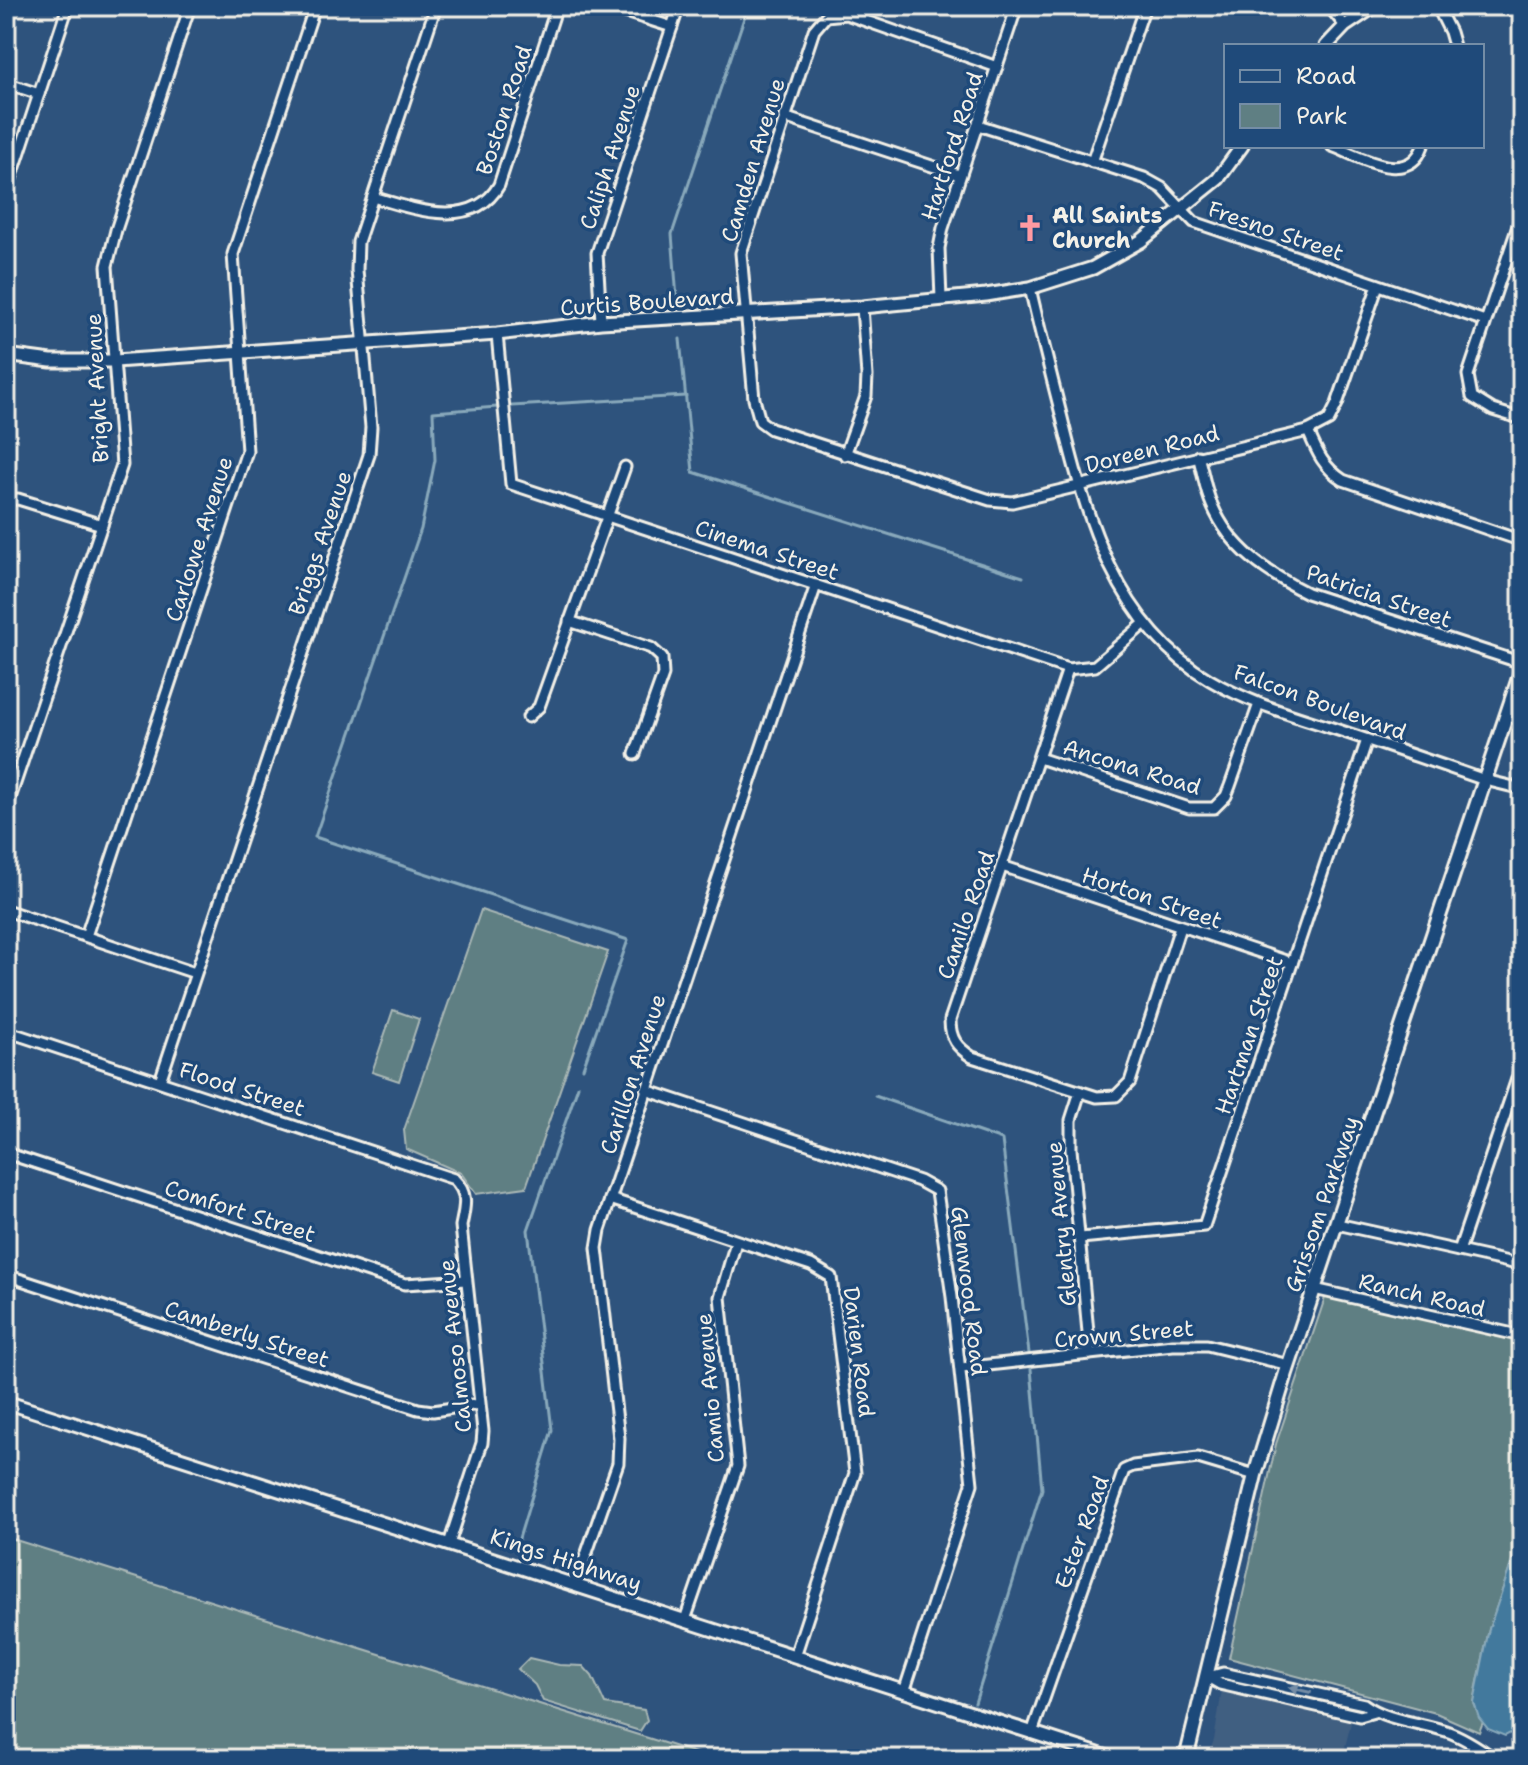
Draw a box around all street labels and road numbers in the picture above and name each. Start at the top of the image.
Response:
street label: Boston Road [469,41,539,179]
street label: Hartford Road [914,68,990,224]
street label: Camden Avenue [714,74,792,246]
street label: Caliph Avenue [573,81,647,233]
street label: Fresno Street [1204,194,1348,268]
street label: Curtis Boulevard [559,281,735,323]
street label: Bright Avenue [79,312,115,464]
street label: Doreen Road [1082,418,1222,480]
street label: Carlowe Avenue [159,453,239,625]
street label: Briggs Avenue [282,467,358,619]
street label: Cinema Street [691,513,843,587]
street label: Patricia Street [1302,558,1456,634]
street label: Falcon Boulevard [1230,657,1410,747]
street label: Ancona Road [1059,732,1205,802]
street label: Camilo Road [930,847,1002,983]
street label: Horton Street [1078,860,1226,936]
street label: Hartman Street [1208,952,1290,1118]
street label: Carillon Avenue [593,990,673,1158]
street label: Flood Street [175,1055,309,1123]
street label: Grissom Parkway [1278,1112,1366,1296]
street label: Glentry Avenue [1039,1140,1083,1308]
street label: Comfort Street [161,1173,319,1249]
street label: Glenwood Road [944,1204,994,1378]
street label: Calmoso Avenue [431,1258,479,1434]
street label: Ranch Road [1356,1266,1488,1324]
street label: Darien Road [837,1285,881,1419]
street label: Camberly Street [161,1294,333,1374]
street label: Camio Avenue [689,1312,731,1464]
street label: Crown Street [1053,1313,1195,1355]
street label: Ester Road [1048,1472,1116,1592]
street label: Kings Highway [486,1522,646,1598]

